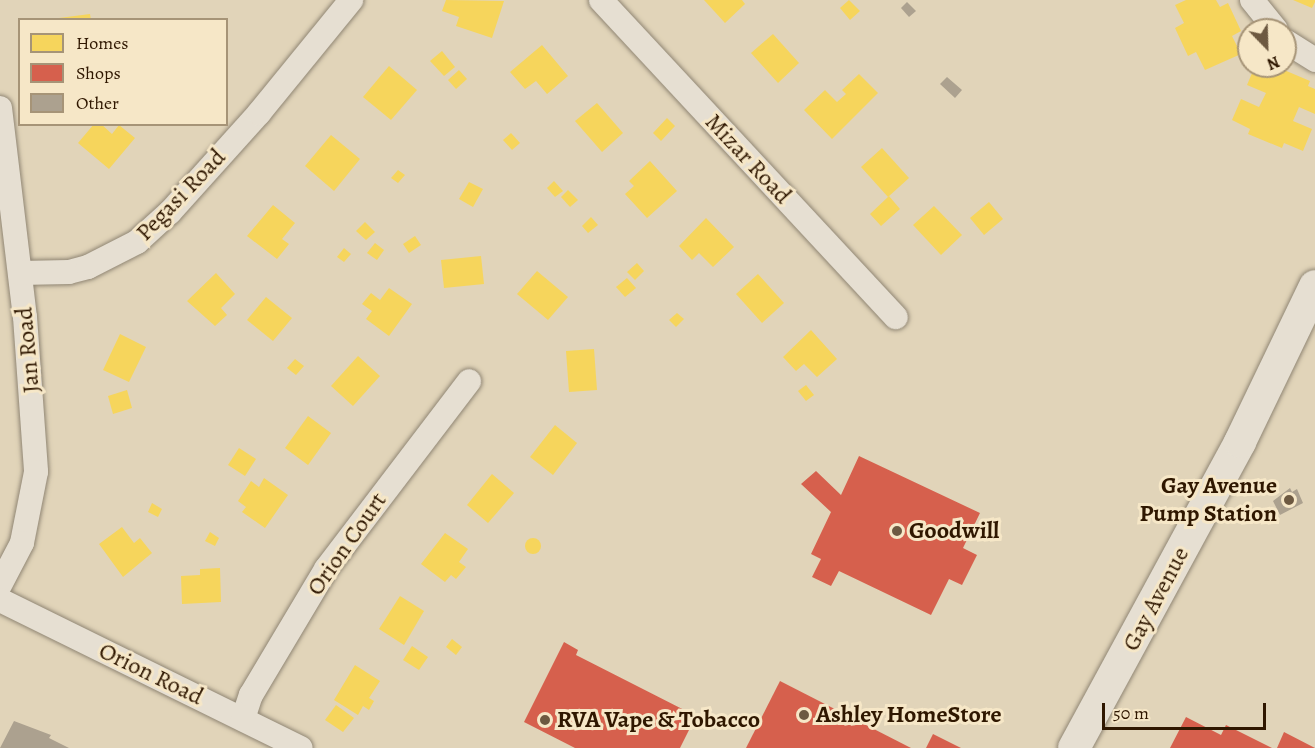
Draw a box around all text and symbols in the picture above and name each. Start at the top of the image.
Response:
legend [18,18,228,126]
north arrow [1237,18,1297,78]
text: Homes [76,31,128,55]
text: N [1264,50,1283,75]
text: Shops [76,61,121,85]
text: Other [76,91,119,115]
street label: Mizar Road [699,108,797,210]
street label: Pegasi Road [130,143,232,247]
street label: Jan Road [10,306,46,394]
place label: Gay Avenue Pump Station [1140,472,1277,528]
street label: Orion Court [301,487,393,601]
marker: Gay Avenue Pump Station [1282,493,1296,507]
place label: Goodwill [909,517,999,545]
marker: Goodwill [890,524,904,538]
street label: Gay Avenue [1117,542,1195,656]
street label: Orion Road [94,636,208,712]
scale bar [1105,691,1268,729]
place label: Ashley HomeStore [816,701,1002,729]
text: 50 m [1113,701,1149,725]
place label: RVA Vape & Tobacco [557,706,760,734]
marker: Ashley HomeStore [797,708,811,722]
marker: RVA Vape & Tobacco [538,713,552,727]

